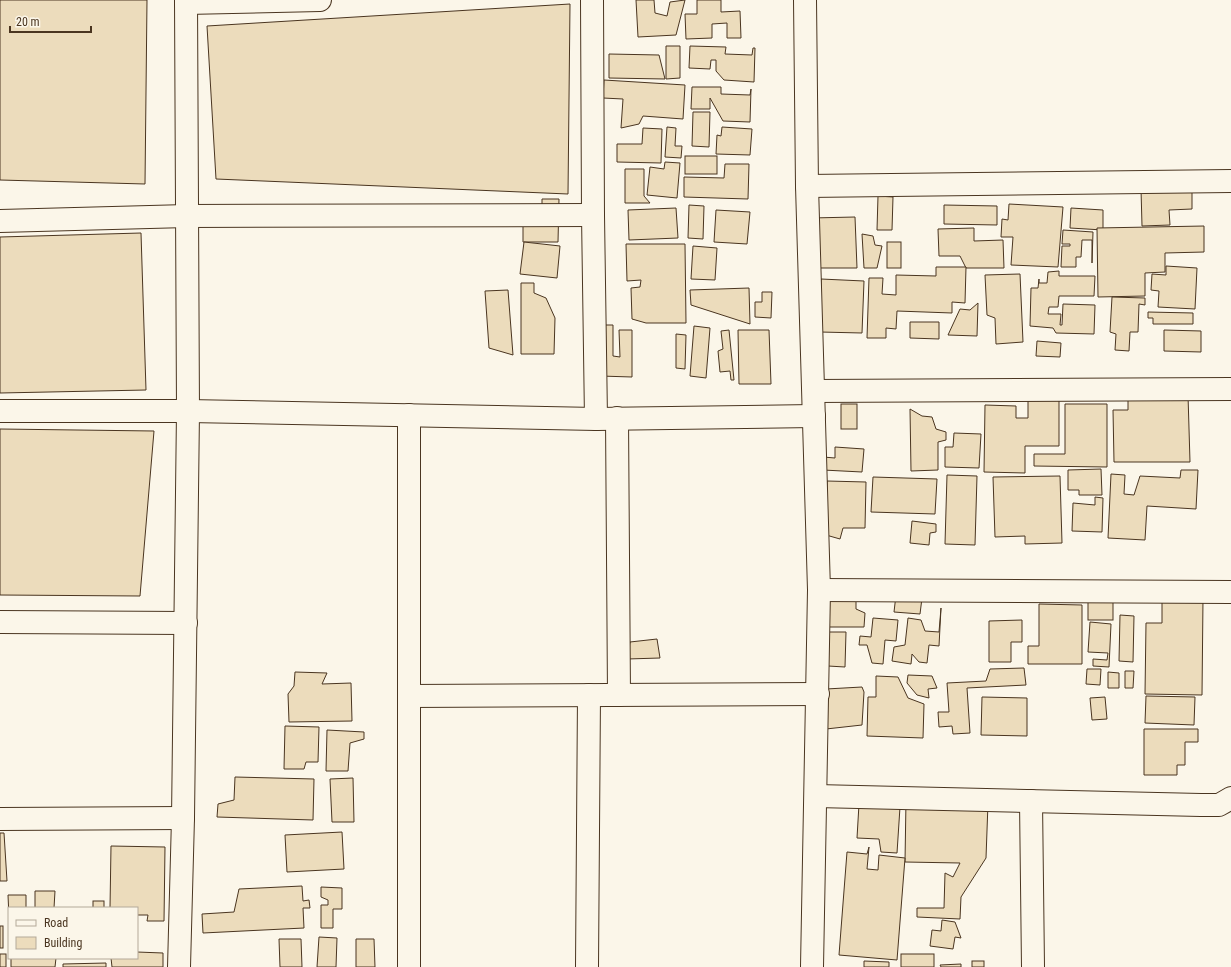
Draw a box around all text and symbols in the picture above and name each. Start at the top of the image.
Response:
scale bar [10,8,91,34]
text: 20 m [16,15,40,29]
legend [8,907,138,959]
text: Road [44,916,68,930]
text: Building [44,936,82,950]

